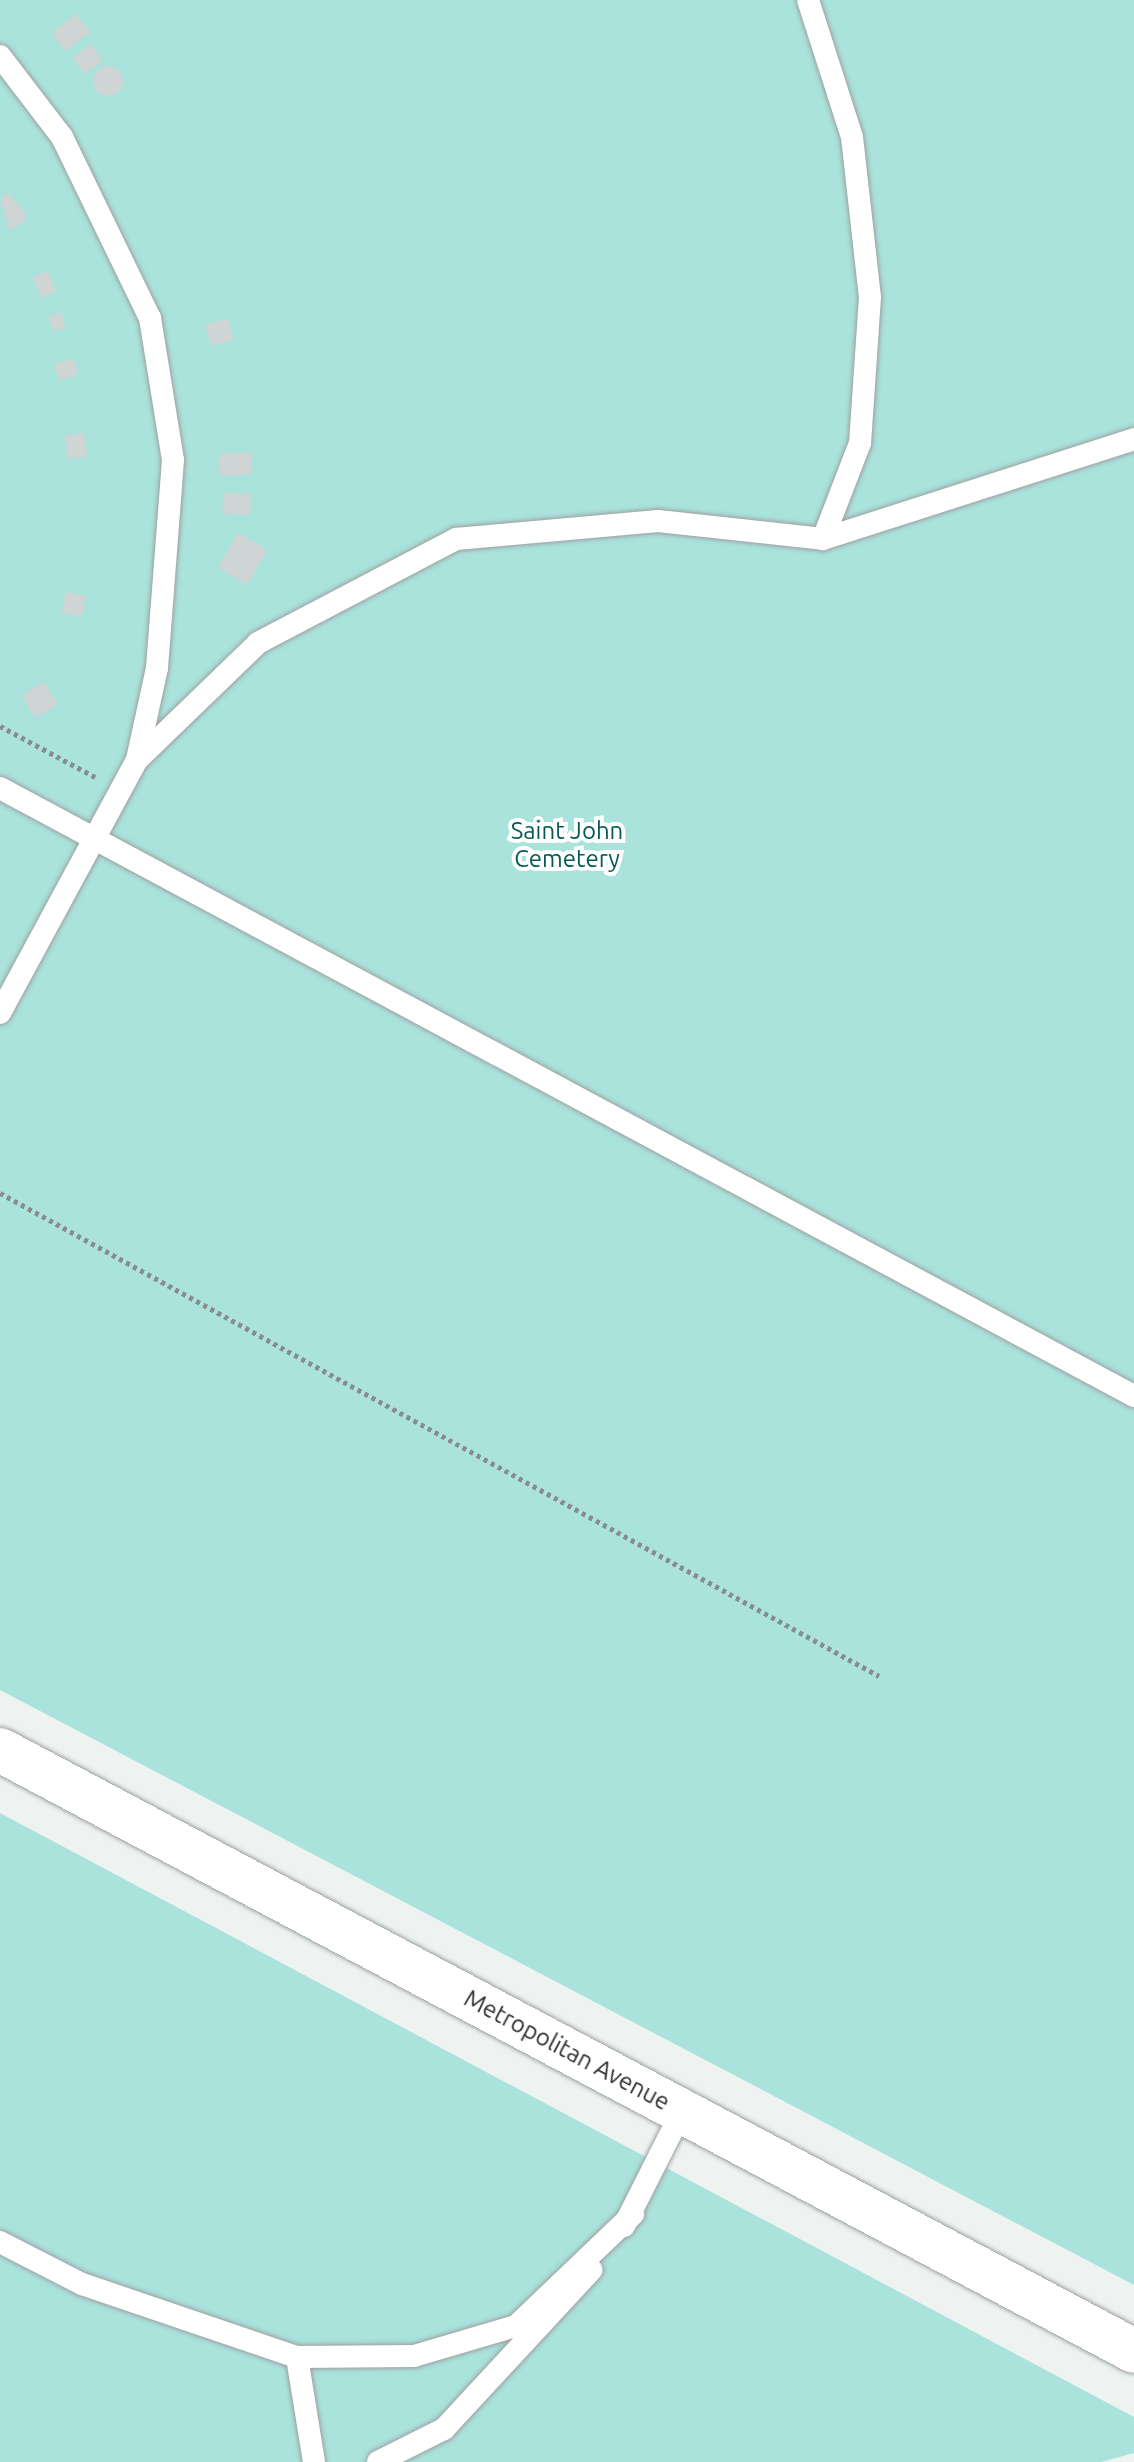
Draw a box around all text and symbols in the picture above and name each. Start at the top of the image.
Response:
park label: Saint John Cemetery [511,817,623,873]
street label: Metropolitan Avenue [459,1984,675,2116]

